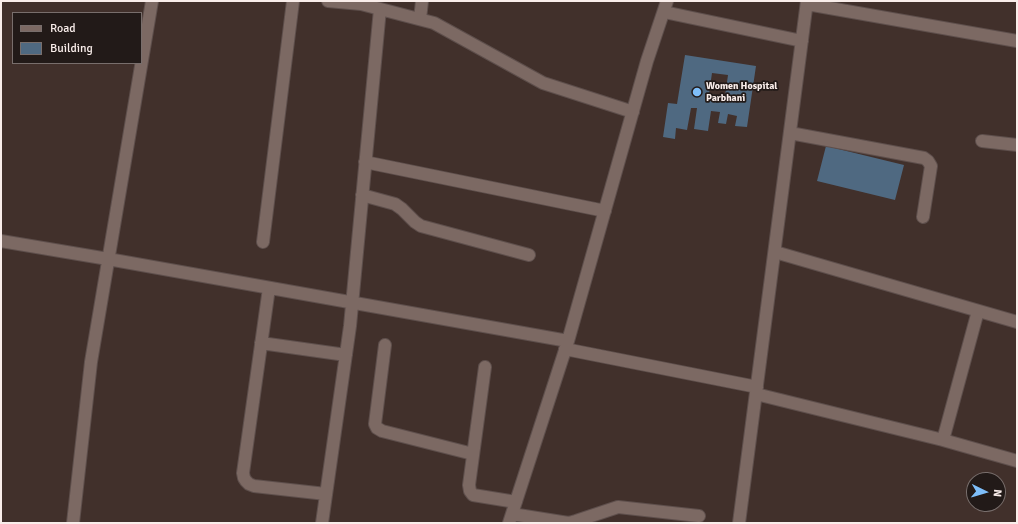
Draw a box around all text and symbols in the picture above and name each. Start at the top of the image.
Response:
legend [12,12,142,64]
text: Road [50,21,76,36]
text: Building [50,41,93,56]
place label: Women Hospital Parbhani [706,80,777,104]
marker: Women Hospital Parbhani [691,86,703,98]
north arrow [966,472,1006,512]
text: N [991,489,1004,497]

